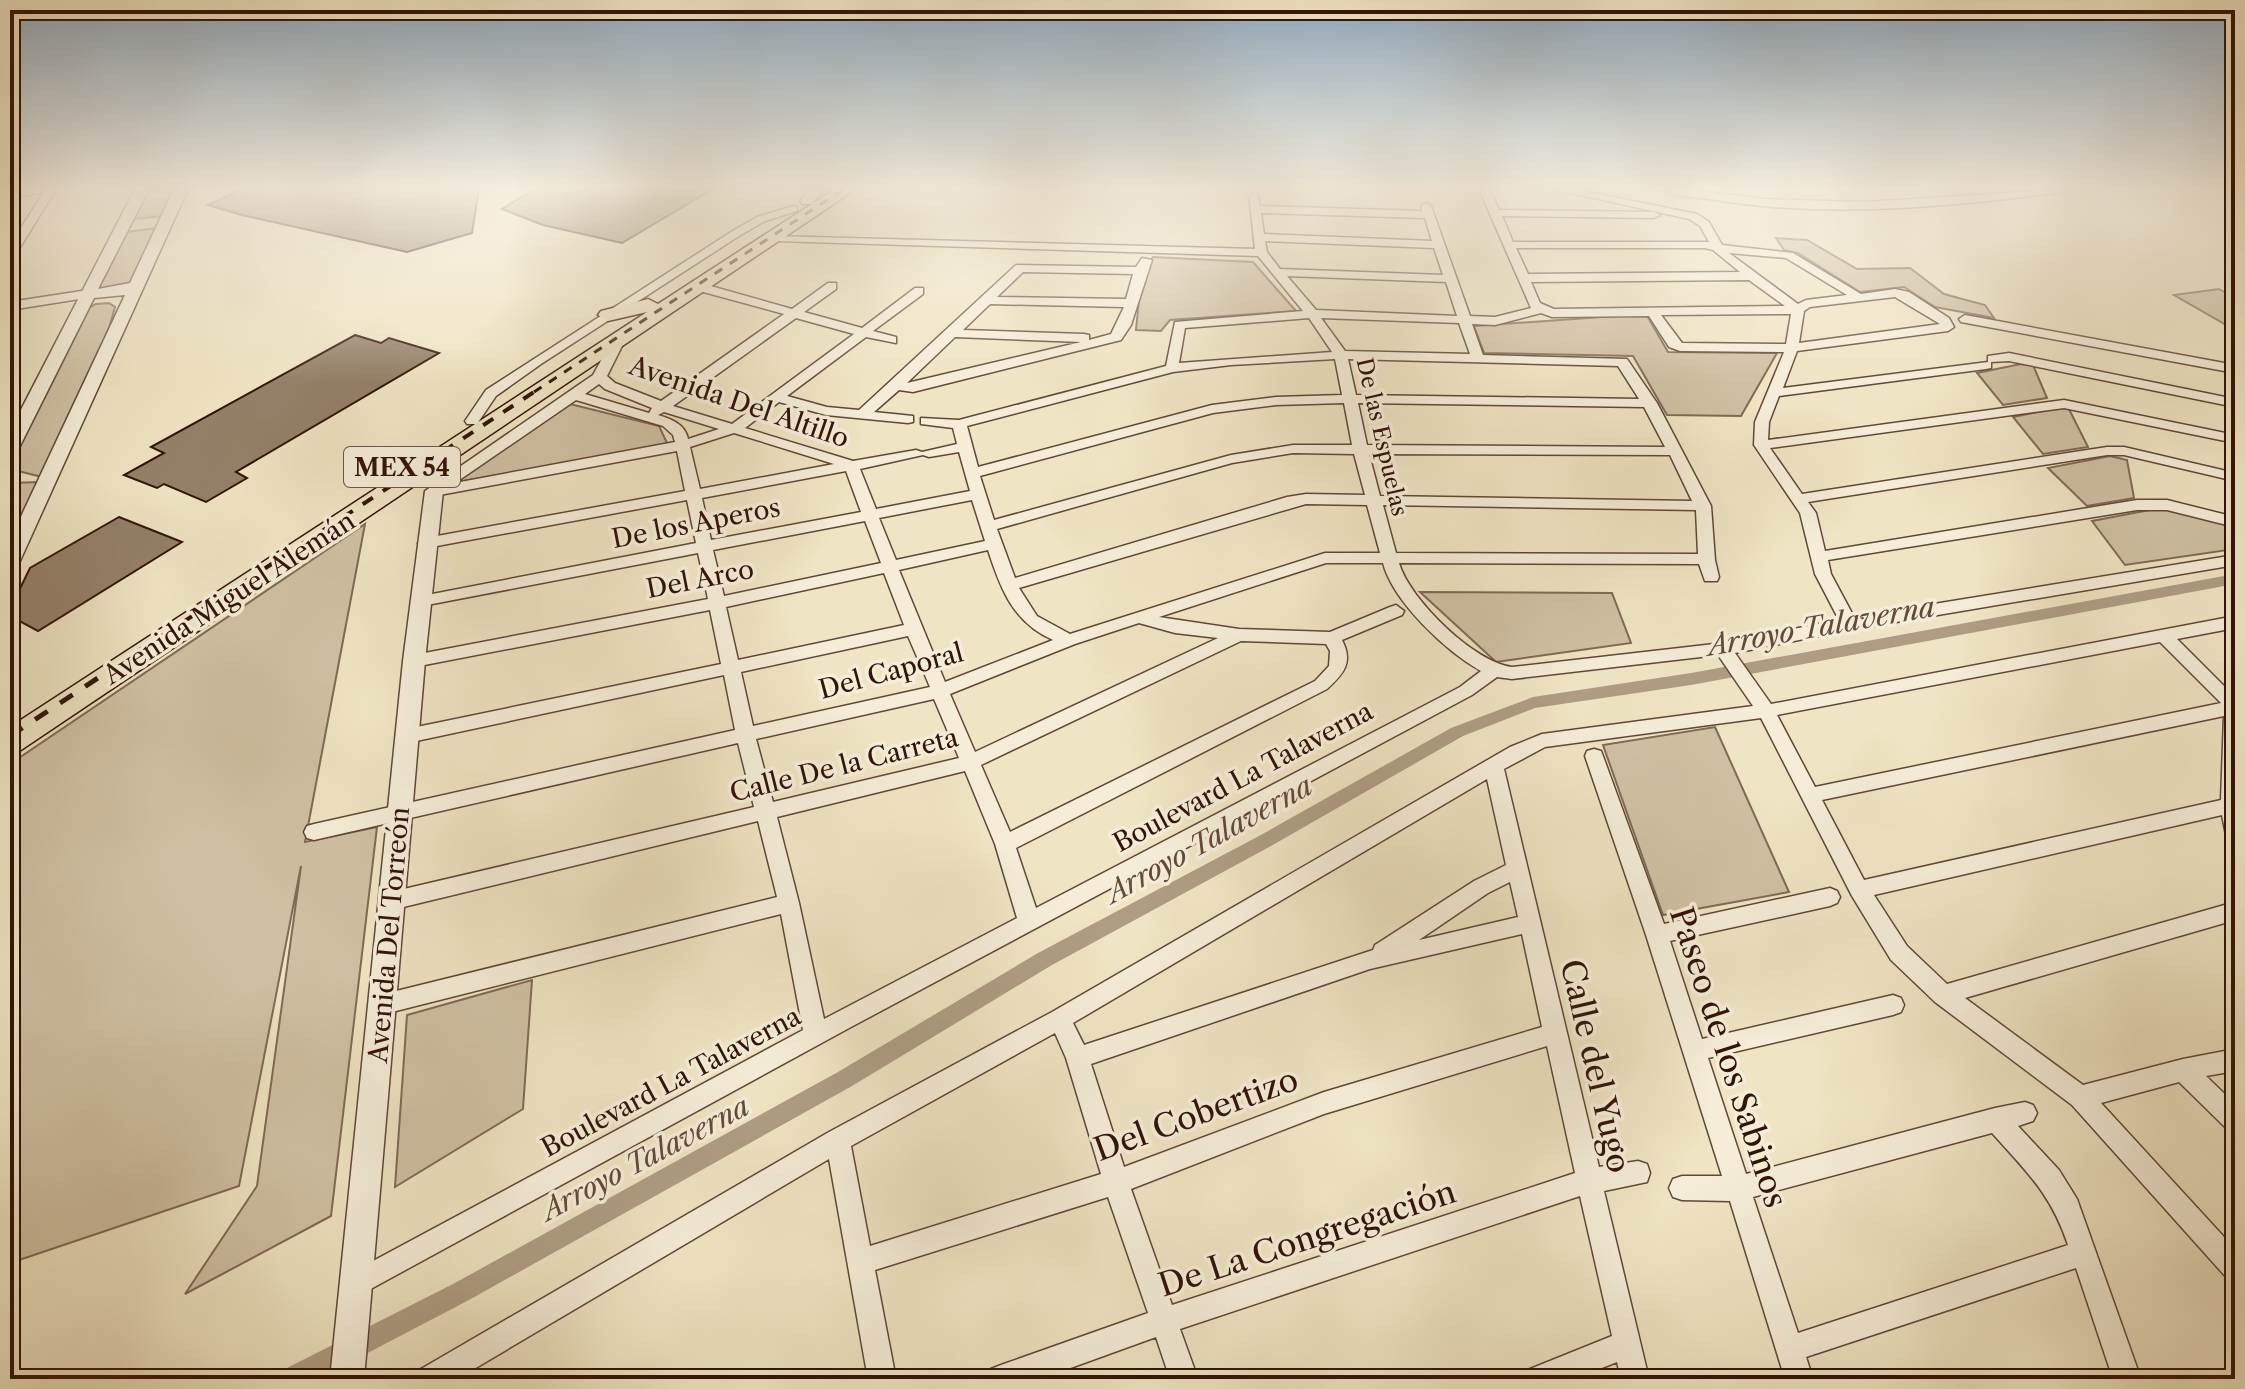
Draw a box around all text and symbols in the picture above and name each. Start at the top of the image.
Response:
street label: Avenida Del Altillo [624,349,853,455]
street label: De las Espuelas [1351,355,1413,519]
road number: MEX 54 [344,447,460,487]
street label: De los Aperos [609,491,783,555]
street label: Avenida Miguel Alemán [96,505,361,692]
street label: Del Arco [644,553,756,605]
water label: Arroyo Talaverna [1701,589,1938,663]
street label: Del Caporal [815,636,967,706]
street label: Boulevard La Talaverna [1108,695,1378,859]
street label: Calle De la Carreta [727,721,962,809]
water label: Arroyo Talaverna [1096,768,1318,912]
street label: Avenida Del Torreón [362,806,416,1065]
street label: Paseo de los Sabinos [1662,902,1796,1212]
street label: Calle del Yugo [1553,956,1639,1176]
street label: Boulevard La Talaverna [536,1000,806,1164]
street label: Del Cobertizo [1089,1059,1303,1169]
water label: Arroyo Talaverna [532,1089,755,1229]
street label: De La Congregación [1153,1171,1461,1305]

